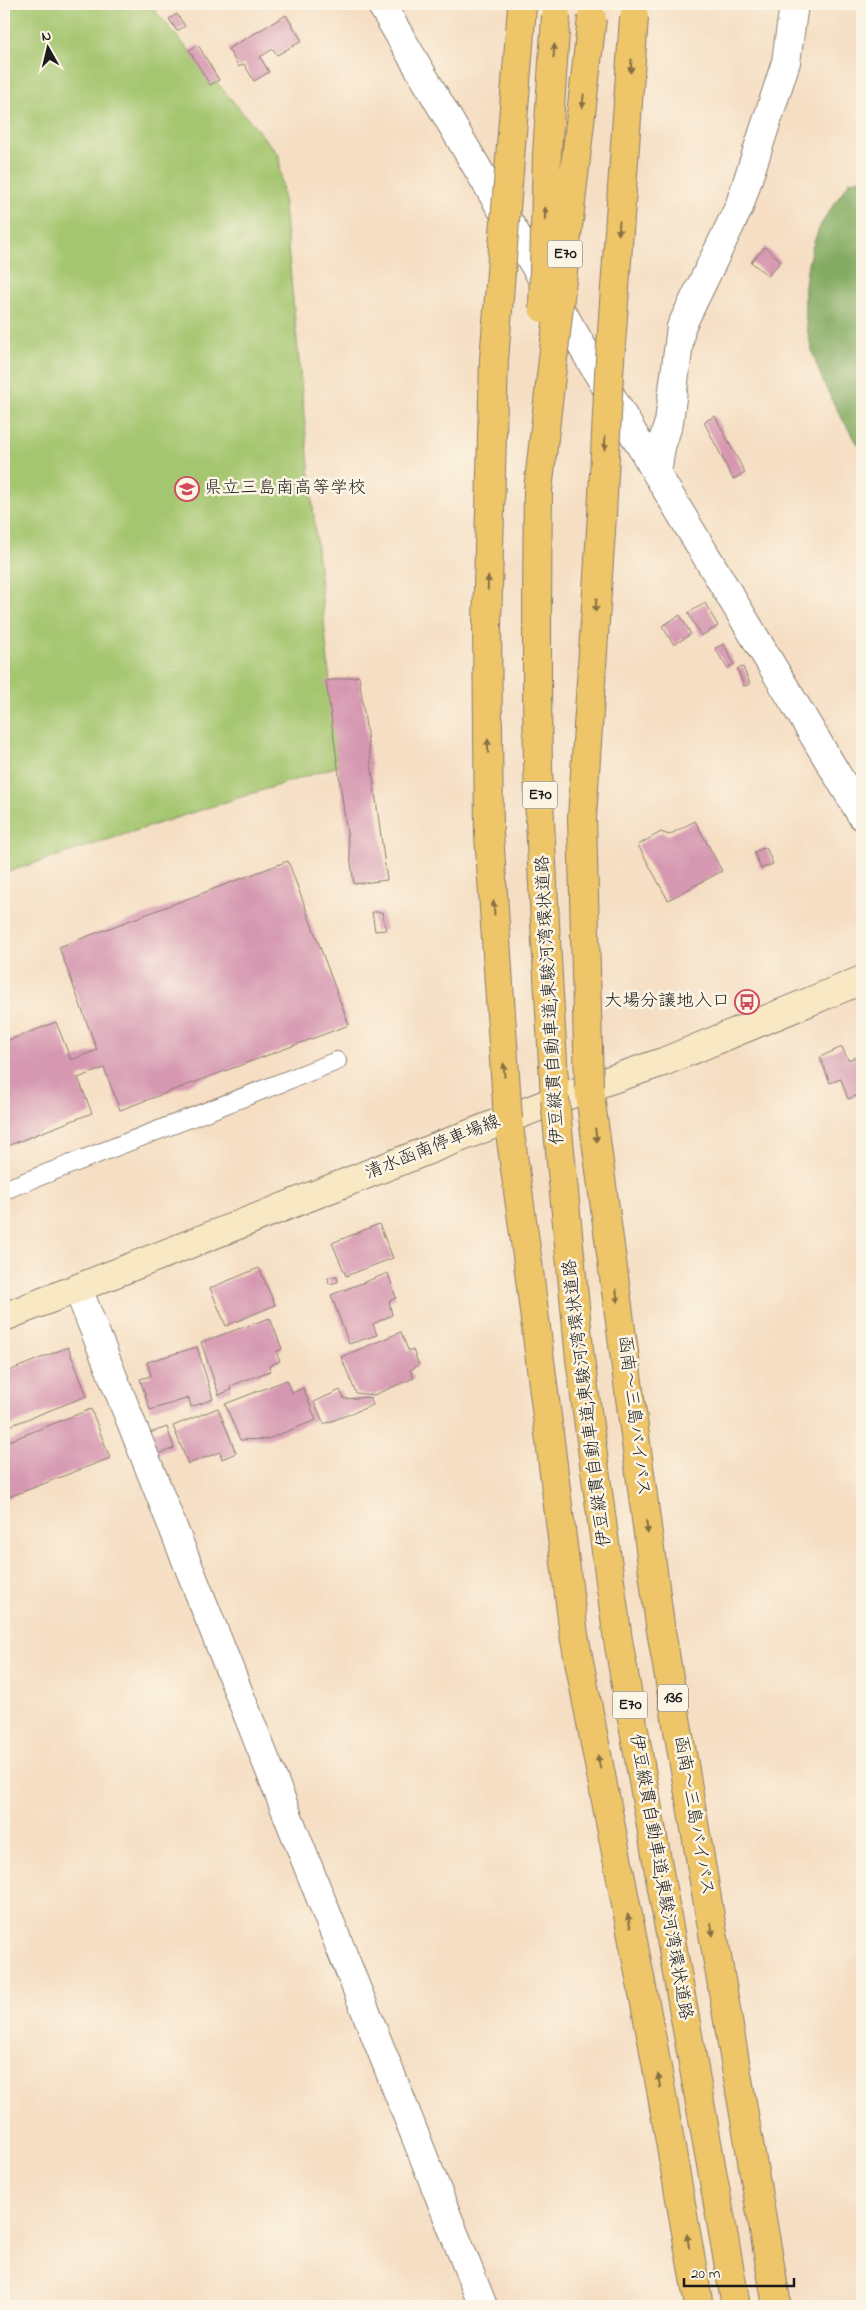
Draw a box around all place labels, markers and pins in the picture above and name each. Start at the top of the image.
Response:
school or university icon: 県立三島南高等学校 [174,476,200,502]
place label: 県立三島南高等学校 [204,476,366,502]
place label: 大場分譲地入口 [604,989,730,1015]
bus stop icon: 大場分譲地入口 [734,989,760,1015]

